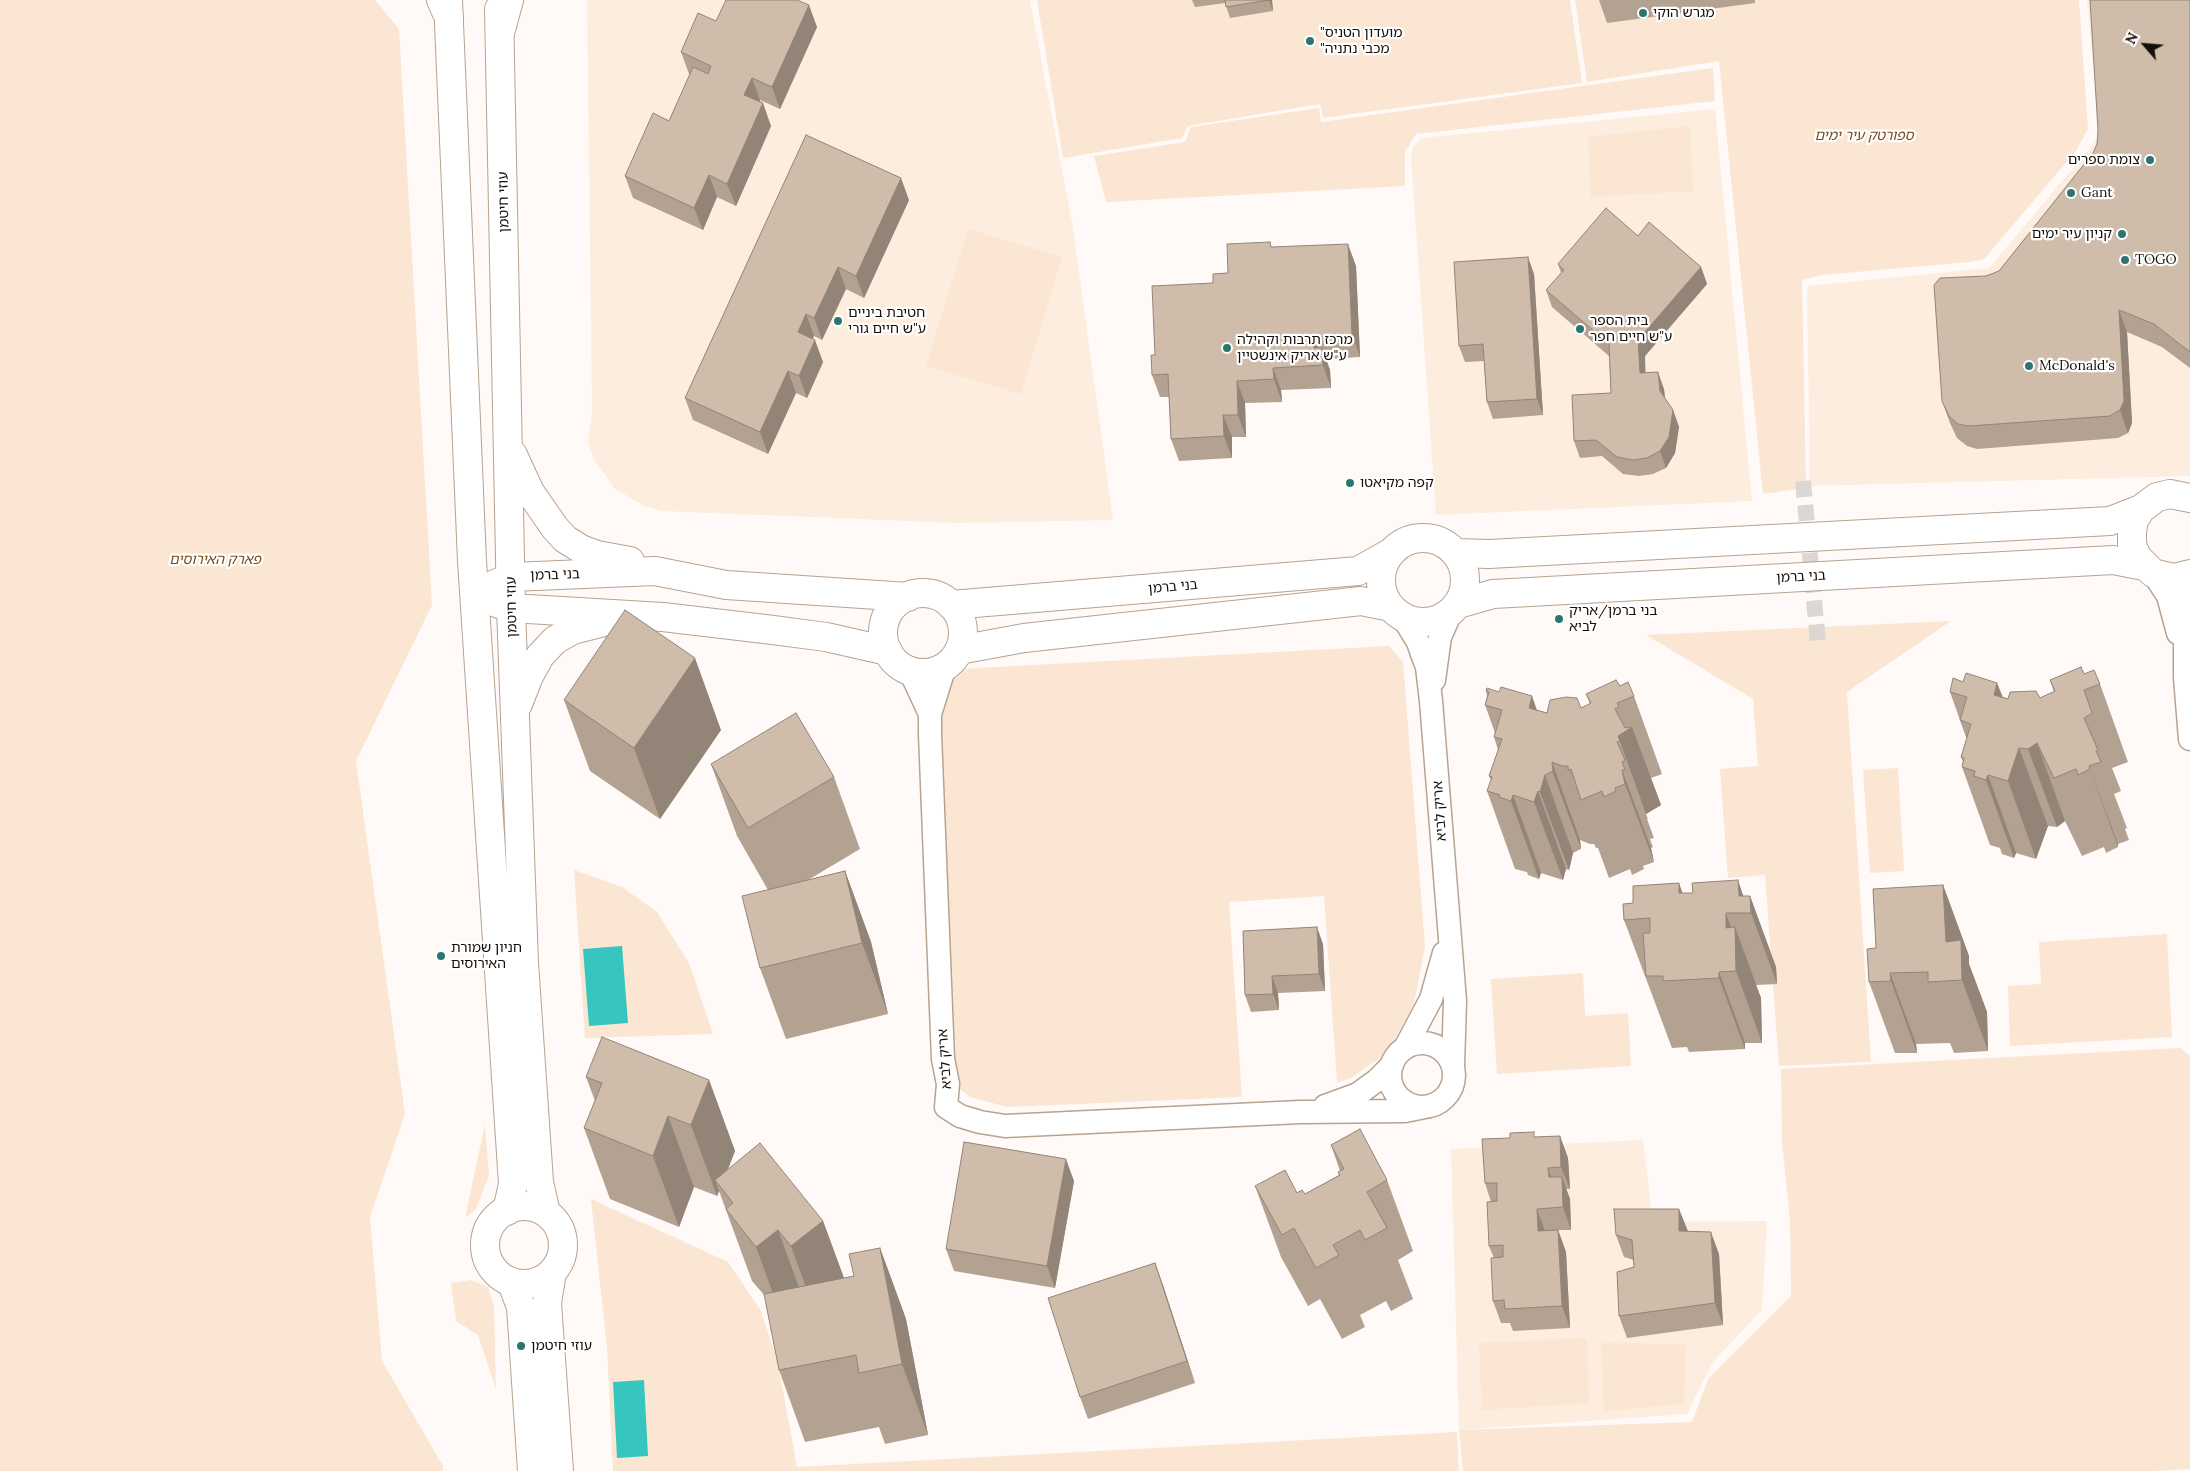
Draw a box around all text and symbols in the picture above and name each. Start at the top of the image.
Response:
place label: מגרש הוקי [1653,5,1715,21]
marker: מגרש הוקי [1637,7,1649,19]
north arrow [2120,20,2170,70]
place label: "מועדון הטניס "מכבי נתניה [1320,25,1402,58]
text: N [2121,29,2142,47]
marker: "מועדון הטניס "מכבי נתניה [1304,35,1316,47]
park label: ספורטק עיר ימים [1814,128,1914,144]
place label: צומת ספרים [2068,152,2140,168]
marker: צומת ספרים [2144,154,2156,166]
street label: עוזי חיטמן [495,171,513,233]
place label: Gant [2081,185,2113,201]
marker: Gant [2065,187,2077,199]
place label: קניון עיר ימים [2032,226,2112,242]
marker: קניון עיר ימים [2116,228,2128,240]
place label: TOGO [2135,252,2177,268]
marker: TOGO [2119,254,2131,266]
place label: חטיבת ביניים ע"ש חיים גורי [848,305,926,338]
place label: בית הספר ע"ש חיים חפר [1590,313,1672,346]
marker: חטיבת ביניים ע"ש חיים גורי [832,315,844,327]
marker: בית הספר ע"ש חיים חפר [1574,323,1586,335]
place label: מרכז תרבות וקהילה ע"ש אריק אינשטיין [1237,332,1353,364]
marker: מרכז תרבות וקהילה ע"ש אריק אינשטיין [1221,342,1233,354]
place label: McDonald's [2039,358,2115,374]
marker: McDonald's [2023,360,2035,372]
place label: קפה מקיאטו [1360,475,1434,491]
marker: קפה מקיאטו [1344,477,1356,489]
park label: פארק האירוסים [169,552,261,568]
street label: בני ברמן [530,566,580,584]
street label: בני ברמן [1776,567,1826,587]
street label: עוזי חיטמן [503,576,521,638]
street label: בני ברמן [1148,576,1198,598]
place label: בני ברמן/אריק לביא [1569,603,1657,636]
marker: בני ברמן/אריק לביא [1553,613,1565,625]
street label: אריק לביא [1430,780,1450,842]
place label: חניון שמורת האירוסים [451,940,522,972]
marker: חניון שמורת האירוסים [435,950,447,962]
street label: אריק לביא [935,1028,955,1090]
place label: עוזי חיטמן [531,1338,592,1354]
marker: עוזי חיטמן [515,1340,527,1352]

